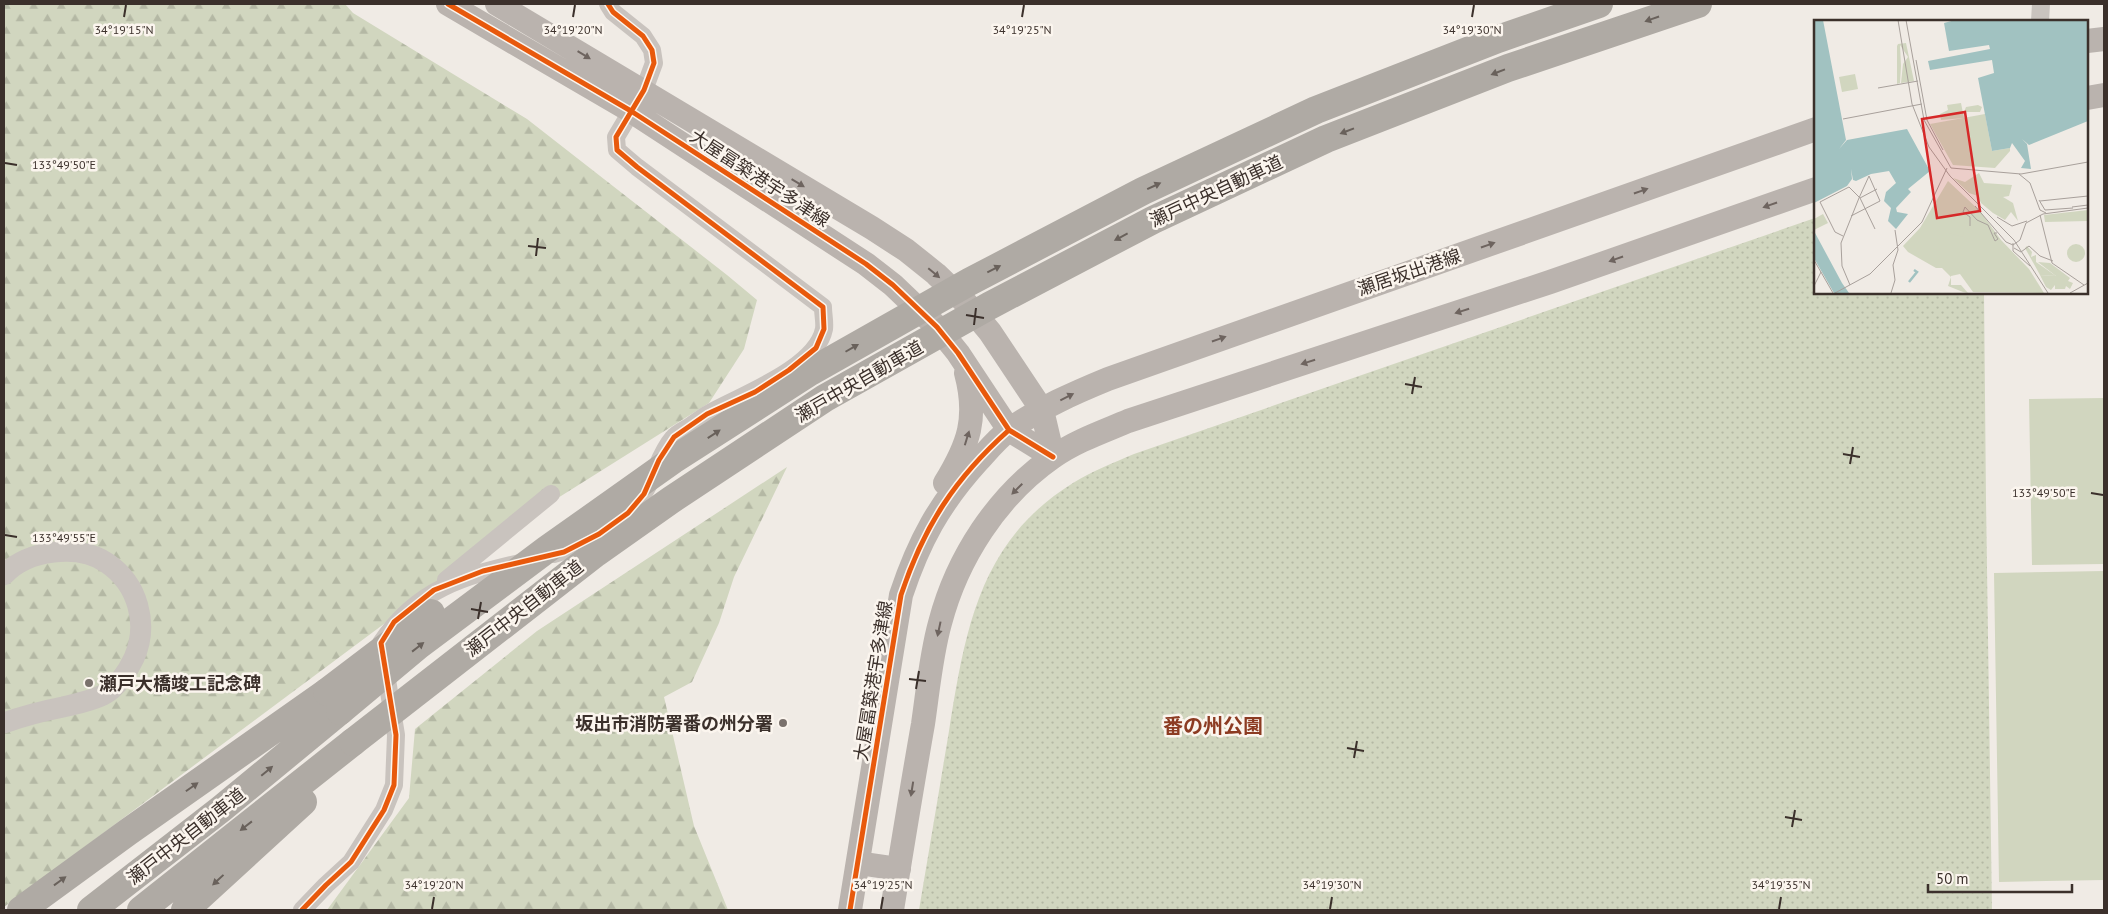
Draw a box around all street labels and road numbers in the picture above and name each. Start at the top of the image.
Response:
street label: 大屋冨築港宇多津線 [686,124,834,232]
street label: 瀬戸中央自動車道 [1146,150,1286,232]
street label: 瀬居坂出港線 [1354,244,1464,300]
street label: 瀬戸中央自動車道 [791,335,927,427]
street label: 瀬戸中央自動車道 [460,555,588,661]
street label: 大屋冨築港宇多津線 [849,599,897,763]
street label: 瀬戸中央自動車道 [122,783,250,889]

